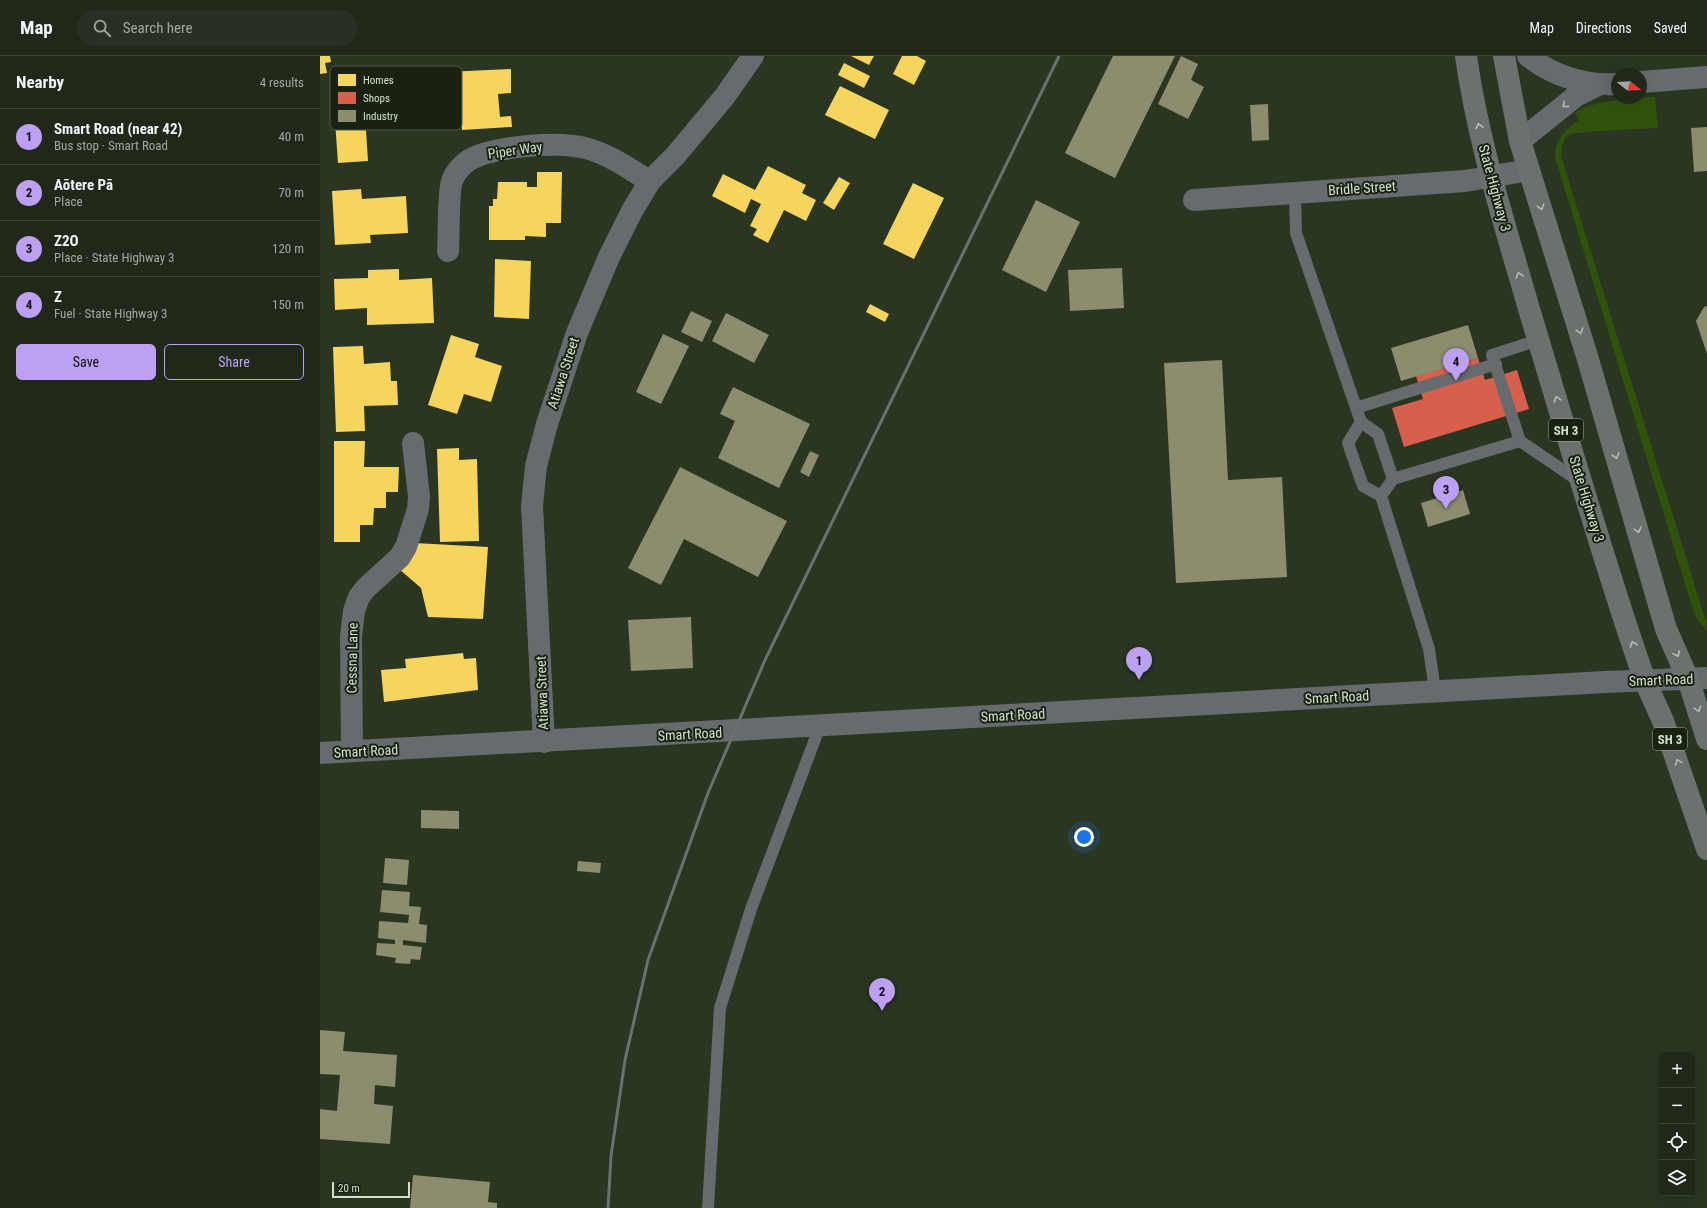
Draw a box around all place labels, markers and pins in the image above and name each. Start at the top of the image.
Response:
pin: 4 [1443,348,1469,381]
pin: 3 [1433,476,1459,509]
pin: 1 [1126,647,1152,680]
pin: 2 [869,978,895,1011]

